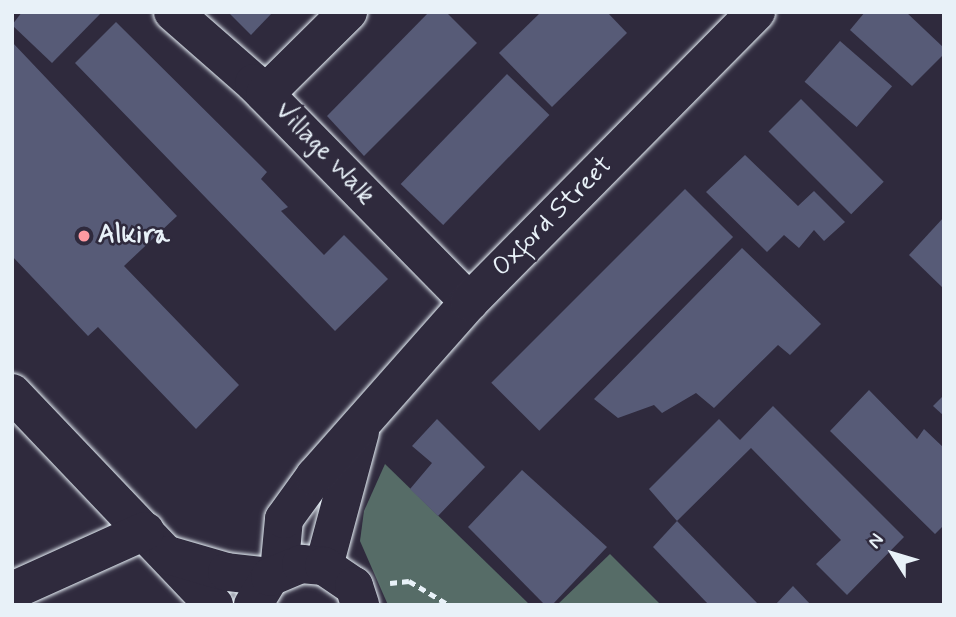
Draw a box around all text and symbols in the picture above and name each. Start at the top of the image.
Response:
street label: Village Walk [266,95,382,213]
street label: Oxford Street [487,151,619,283]
place label: Alkira [98,220,170,252]
marker: Alkira [76,228,92,244]
north arrow [858,519,928,589]
text: N [862,528,890,554]

